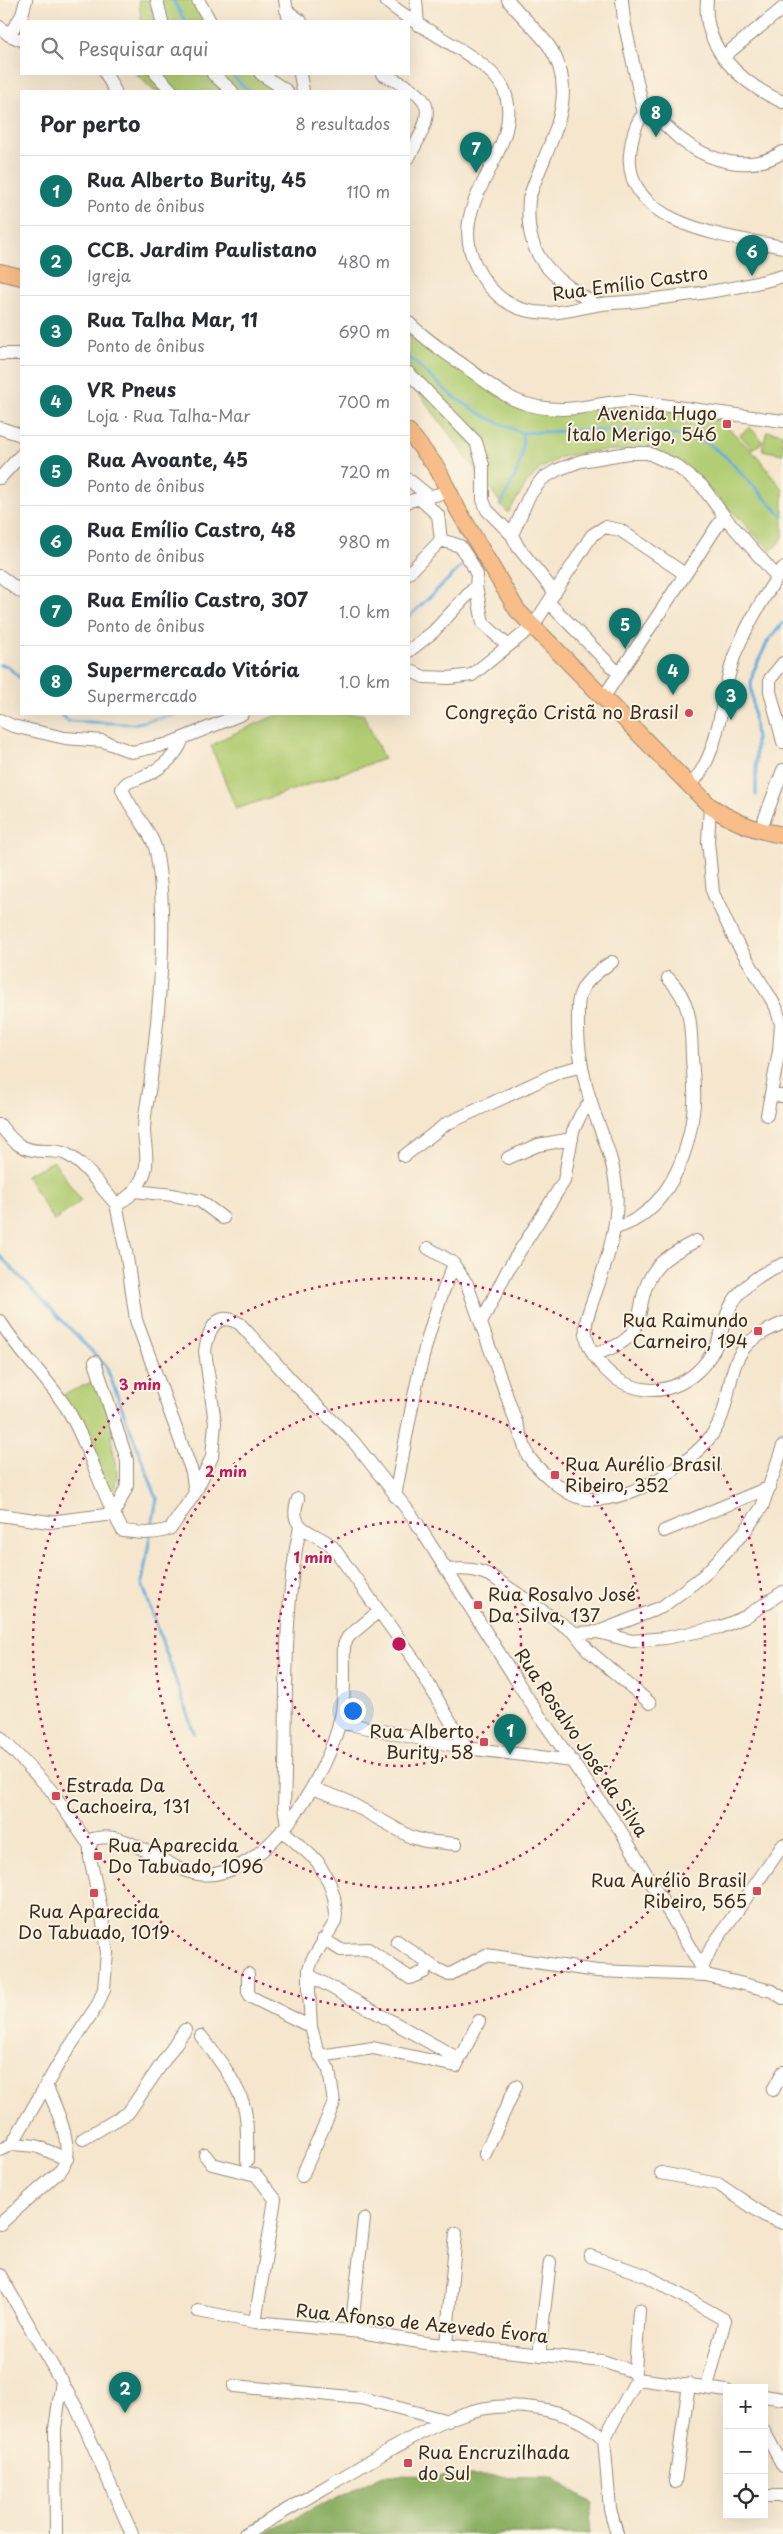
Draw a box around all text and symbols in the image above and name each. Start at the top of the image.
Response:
search box [20,20,410,75]
icon: search [38,34,66,62]
text: Pesquisar aqui [78,34,208,62]
pin: 8 [640,96,672,137]
text: Por perto [40,107,140,139]
text: 8 resultados [295,111,390,135]
pin: 7 [460,132,492,173]
text: Rua Alberto Burity, 45 [87,165,307,193]
text: 1 [52,179,60,203]
text: 110 m [347,179,390,203]
text: Ponto de ônibus [87,193,204,217]
text: CCB. Jardim Paulistano [87,235,317,263]
pin: 6 [736,235,768,276]
text: 2 [50,249,62,273]
text: 480 m [338,249,390,273]
street label: Rua Emílio Castro [550,258,709,307]
text: Igreja [87,263,131,287]
text: Rua Talha Mar, 11 [87,305,258,333]
text: 3 [51,319,61,343]
text: 690 m [339,319,390,343]
text: Ponto de ônibus [87,333,204,357]
text: VR Pneus [87,375,176,403]
text: 4 [51,389,61,413]
text: 700 m [338,389,390,413]
place label: Avenida Hugo Ítalo Merigo, 546 [566,399,717,447]
text: Loja · Rua Talha-Mar [87,403,250,427]
marker: Avenida Hugo Ítalo Merigo, 546 [721,418,733,430]
text: Rua Avoante, 45 [87,445,248,473]
text: 5 [51,459,61,483]
text: 720 m [340,459,390,483]
text: Ponto de ônibus [87,473,204,497]
text: Rua Emílio Castro, 48 [87,515,296,543]
text: 6 [50,529,62,553]
text: 980 m [338,529,390,553]
text: Ponto de ônibus [87,543,204,567]
text: Rua Emílio Castro, 307 [87,585,308,613]
text: 7 [51,599,61,623]
text: 1.0 km [339,599,390,623]
pin: 5 [609,608,641,649]
text: Ponto de ônibus [87,613,204,637]
pin: 4 [657,654,689,695]
text: Supermercado Vitória [87,655,300,683]
text: 8 [51,669,61,693]
text: 1.0 km [339,669,390,693]
pin: 3 [715,679,747,720]
text: Supermercado [87,683,197,707]
place label: Congreção Cristã no Brasil [445,698,679,725]
marker: Congreção Cristã no Brasil [683,707,695,719]
place label: Rua Raimundo Carneiro, 194 [622,1306,748,1354]
marker: Rua Raimundo Carneiro, 194 [752,1325,764,1337]
text: 3 min [119,1372,161,1395]
place label: Rua Aurélio Brasil Ribeiro, 352 [565,1450,721,1498]
text: 2 min [205,1459,247,1482]
marker: Rua Aurélio Brasil Ribeiro, 352 [549,1469,561,1481]
text: 1 min [294,1545,332,1568]
place label: Rua Rosalvo José Da Silva, 137 [488,1580,636,1628]
marker: Rua Rosalvo José Da Silva, 137 [472,1599,484,1611]
centre of rings [390,1635,408,1653]
street label: Rua Rosalvo José da Silva [509,1642,656,1842]
your location [340,1698,366,1724]
pin: 1 [494,1714,526,1755]
place label: Rua Alberto Burity, 58 [370,1717,474,1765]
marker: Rua Alberto Burity, 58 [478,1736,490,1748]
place label: Estrada Da Cachoeira, 131 [66,1771,190,1819]
marker: Estrada Da Cachoeira, 131 [50,1790,62,1802]
place label: Rua Aparecida Do Tabuado, 1096 [108,1831,264,1879]
marker: Rua Aparecida Do Tabuado, 1096 [92,1850,104,1862]
place label: Rua Aurélio Brasil Ribeiro, 565 [591,1866,747,1914]
marker: Rua Aurélio Brasil Ribeiro, 565 [751,1885,763,1897]
marker: Rua Aparecida Do Tabuado, 1019 [88,1887,100,1899]
place label: Rua Aparecida Do Tabuado, 1019 [18,1897,170,1945]
street label: Rua Afonso de Azevedo Évora [295,2296,550,2349]
pin: 2 [109,2372,141,2413]
map controls [723,2384,768,2519]
button: + [723,2384,768,2429]
button: − [723,2429,768,2474]
place label: Rua Encruzilhada do Sul [418,2438,570,2486]
marker: Rua Encruzilhada do Sul [402,2457,414,2469]
button: locate [723,2474,768,2519]

